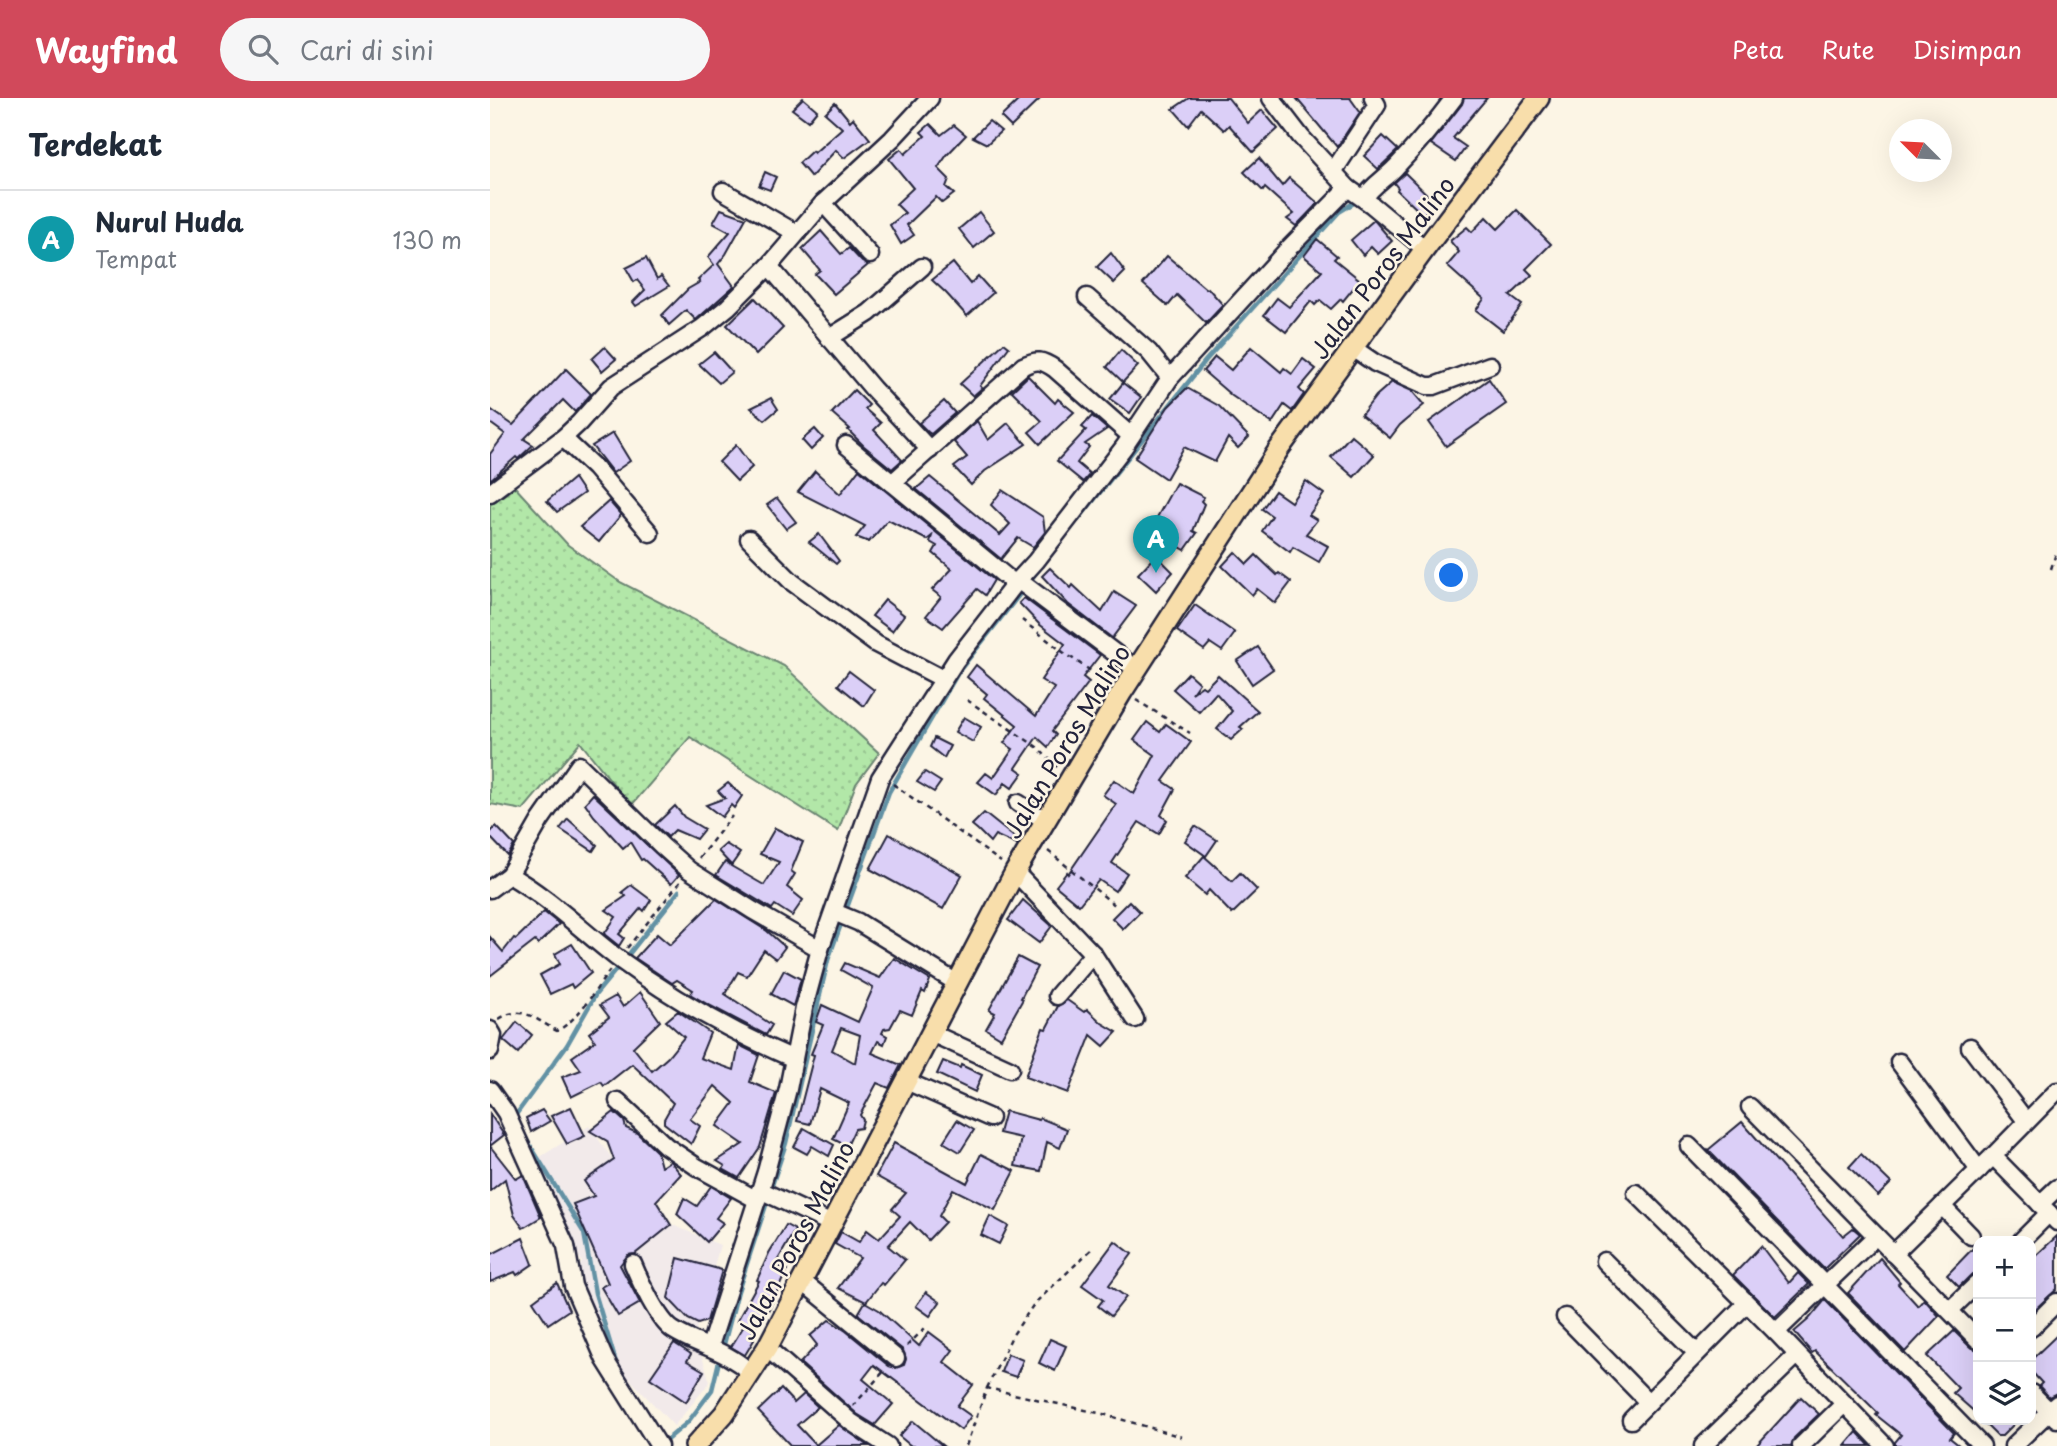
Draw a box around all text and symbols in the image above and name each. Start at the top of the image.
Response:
search box [220,18,710,81]
text: Wayfind [35,24,178,74]
icon: search [244,30,282,68]
text: Cari di sini [300,30,434,69]
text: Peta [1732,31,1784,67]
text: Rute [1822,31,1874,67]
text: Disimpan [1912,31,2022,67]
north arrow [1889,119,1952,182]
text: Terdekat [28,121,163,166]
street label: Jalan Poros Malino [1301,168,1463,366]
text: Nurul Huda [95,202,244,241]
text: A [42,222,60,257]
text: 130 m [392,222,462,257]
text: Tempat [95,241,177,276]
pin: A [1133,515,1179,573]
your location [1434,558,1468,592]
street label: Jalan Poros Malino [994,637,1138,845]
street label: Jalan Poros Malino [727,1134,863,1346]
map controls [1973,1236,2036,1425]
button: + [1973,1236,2036,1299]
button: − [1973,1299,2036,1362]
button: layers [1973,1362,2036,1425]

